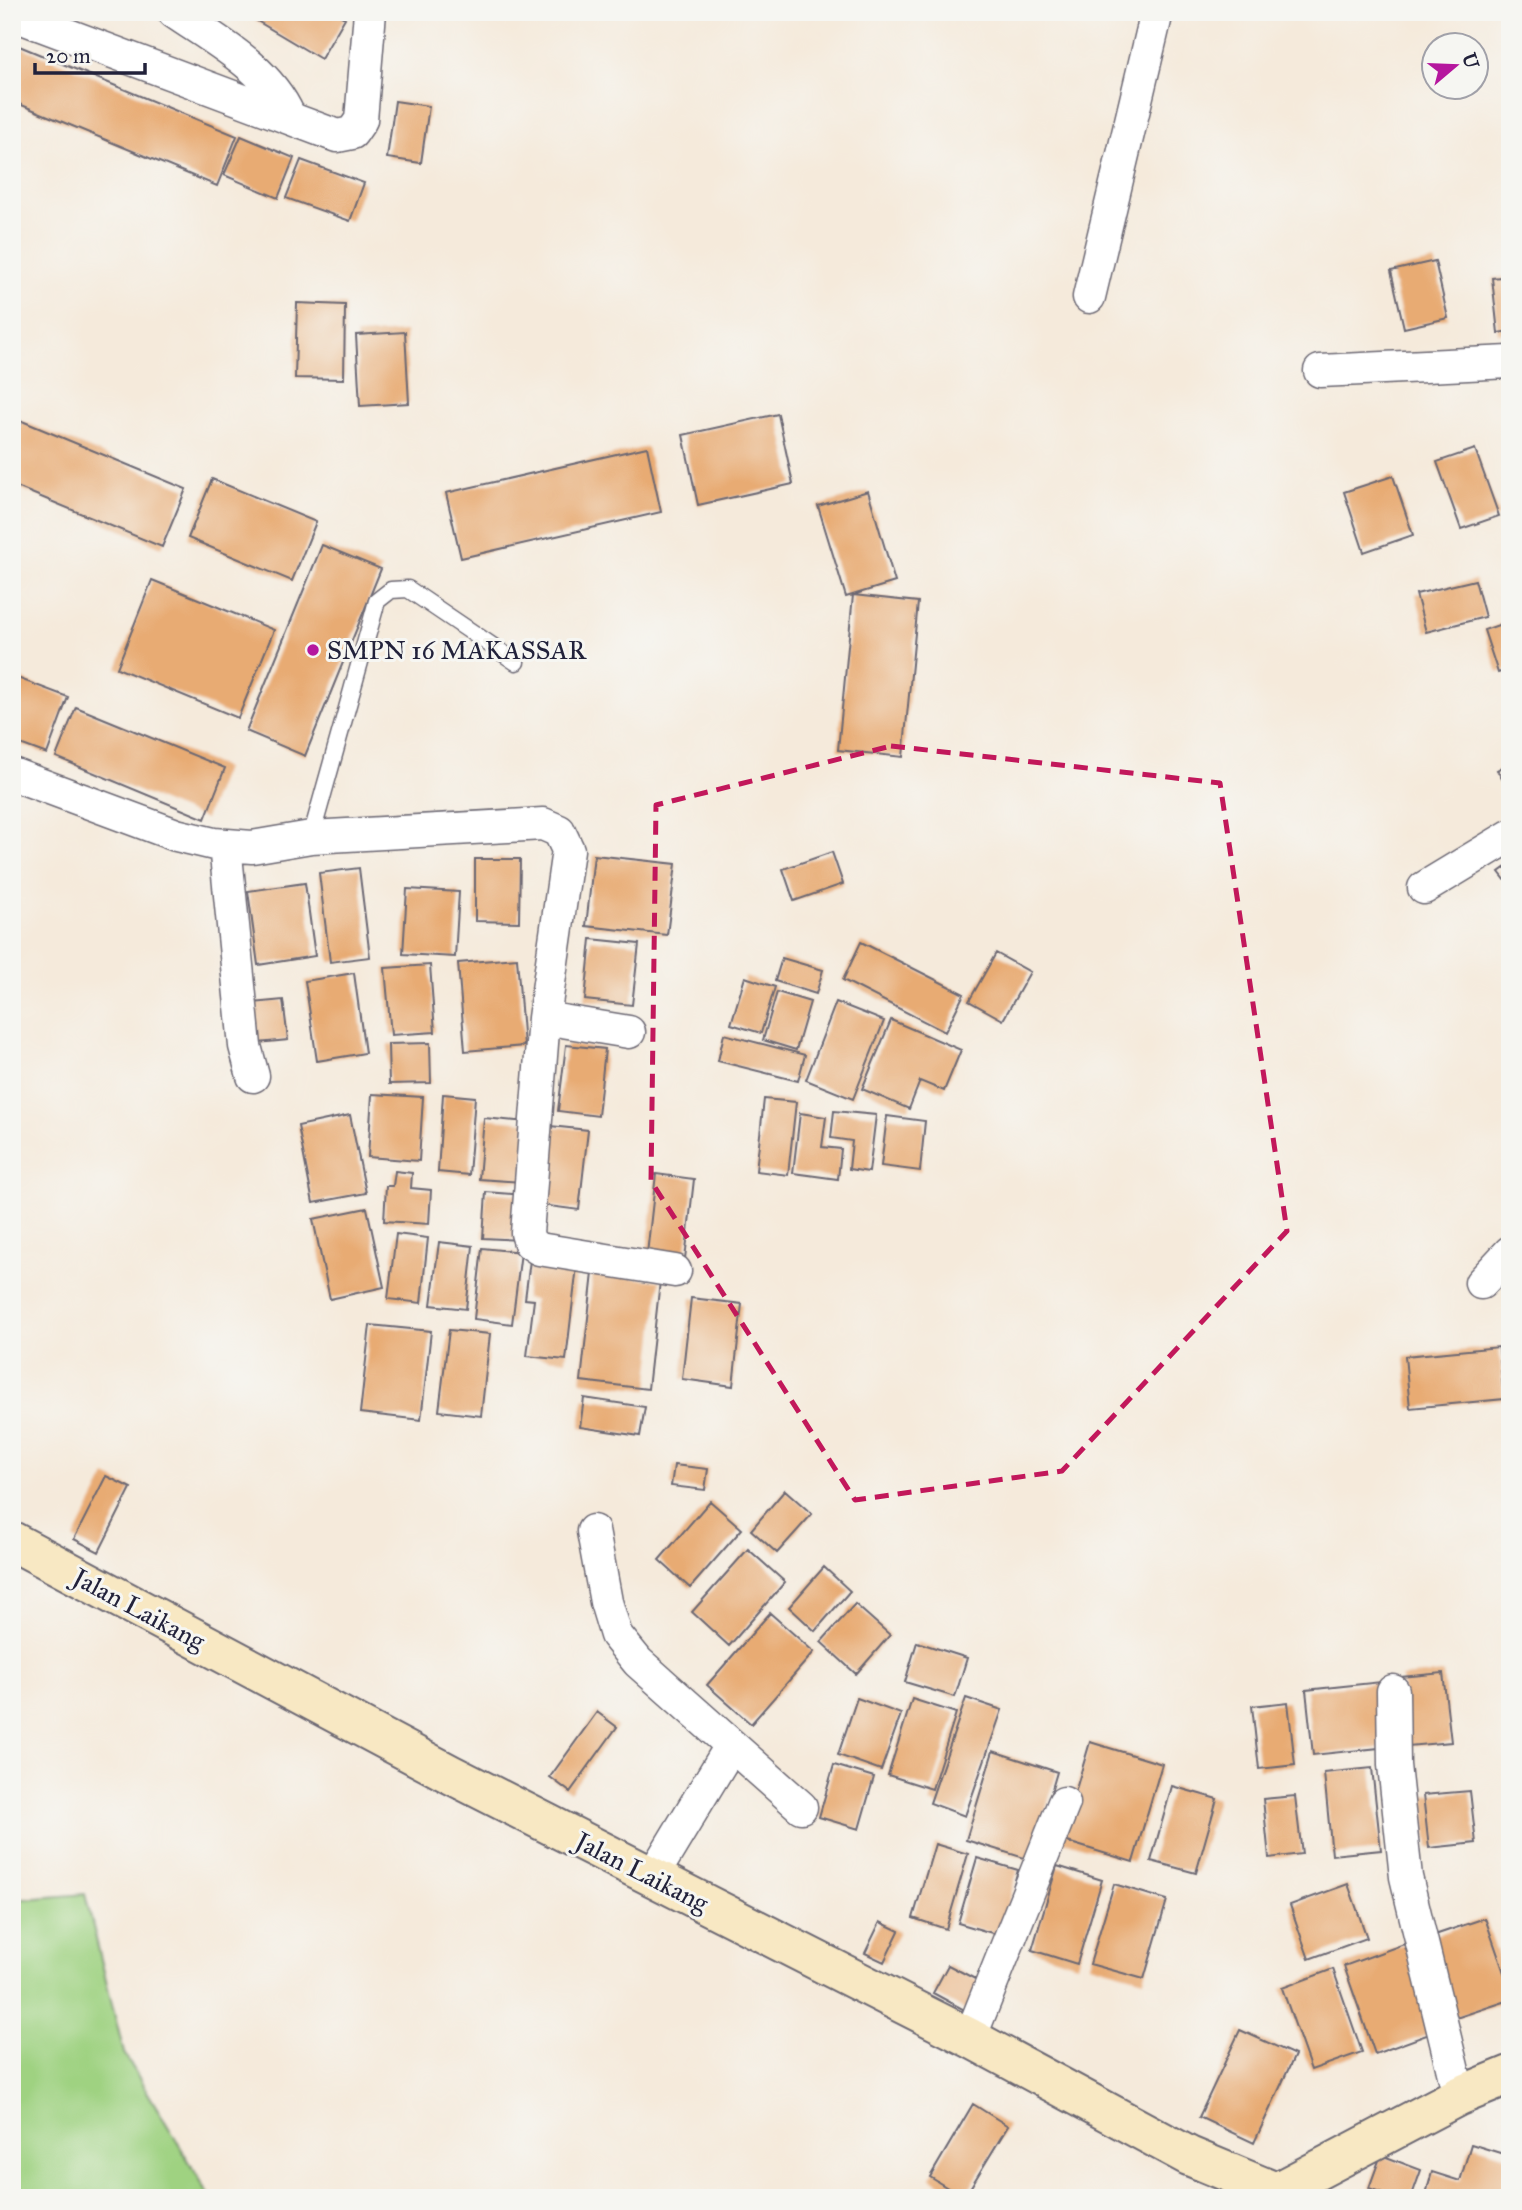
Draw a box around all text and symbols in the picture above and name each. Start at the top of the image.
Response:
scale bar [35,32,145,76]
north arrow [1420,32,1490,102]
text: 20 m [46,43,91,69]
text: U [1457,50,1484,72]
place label: SMPN 16 MAKASSAR [327,634,587,666]
marker: SMPN 16 MAKASSAR [305,642,321,658]
street label: Jalan Laikang [65,1559,211,1658]
street label: Jalan Laikang [567,1823,715,1920]

